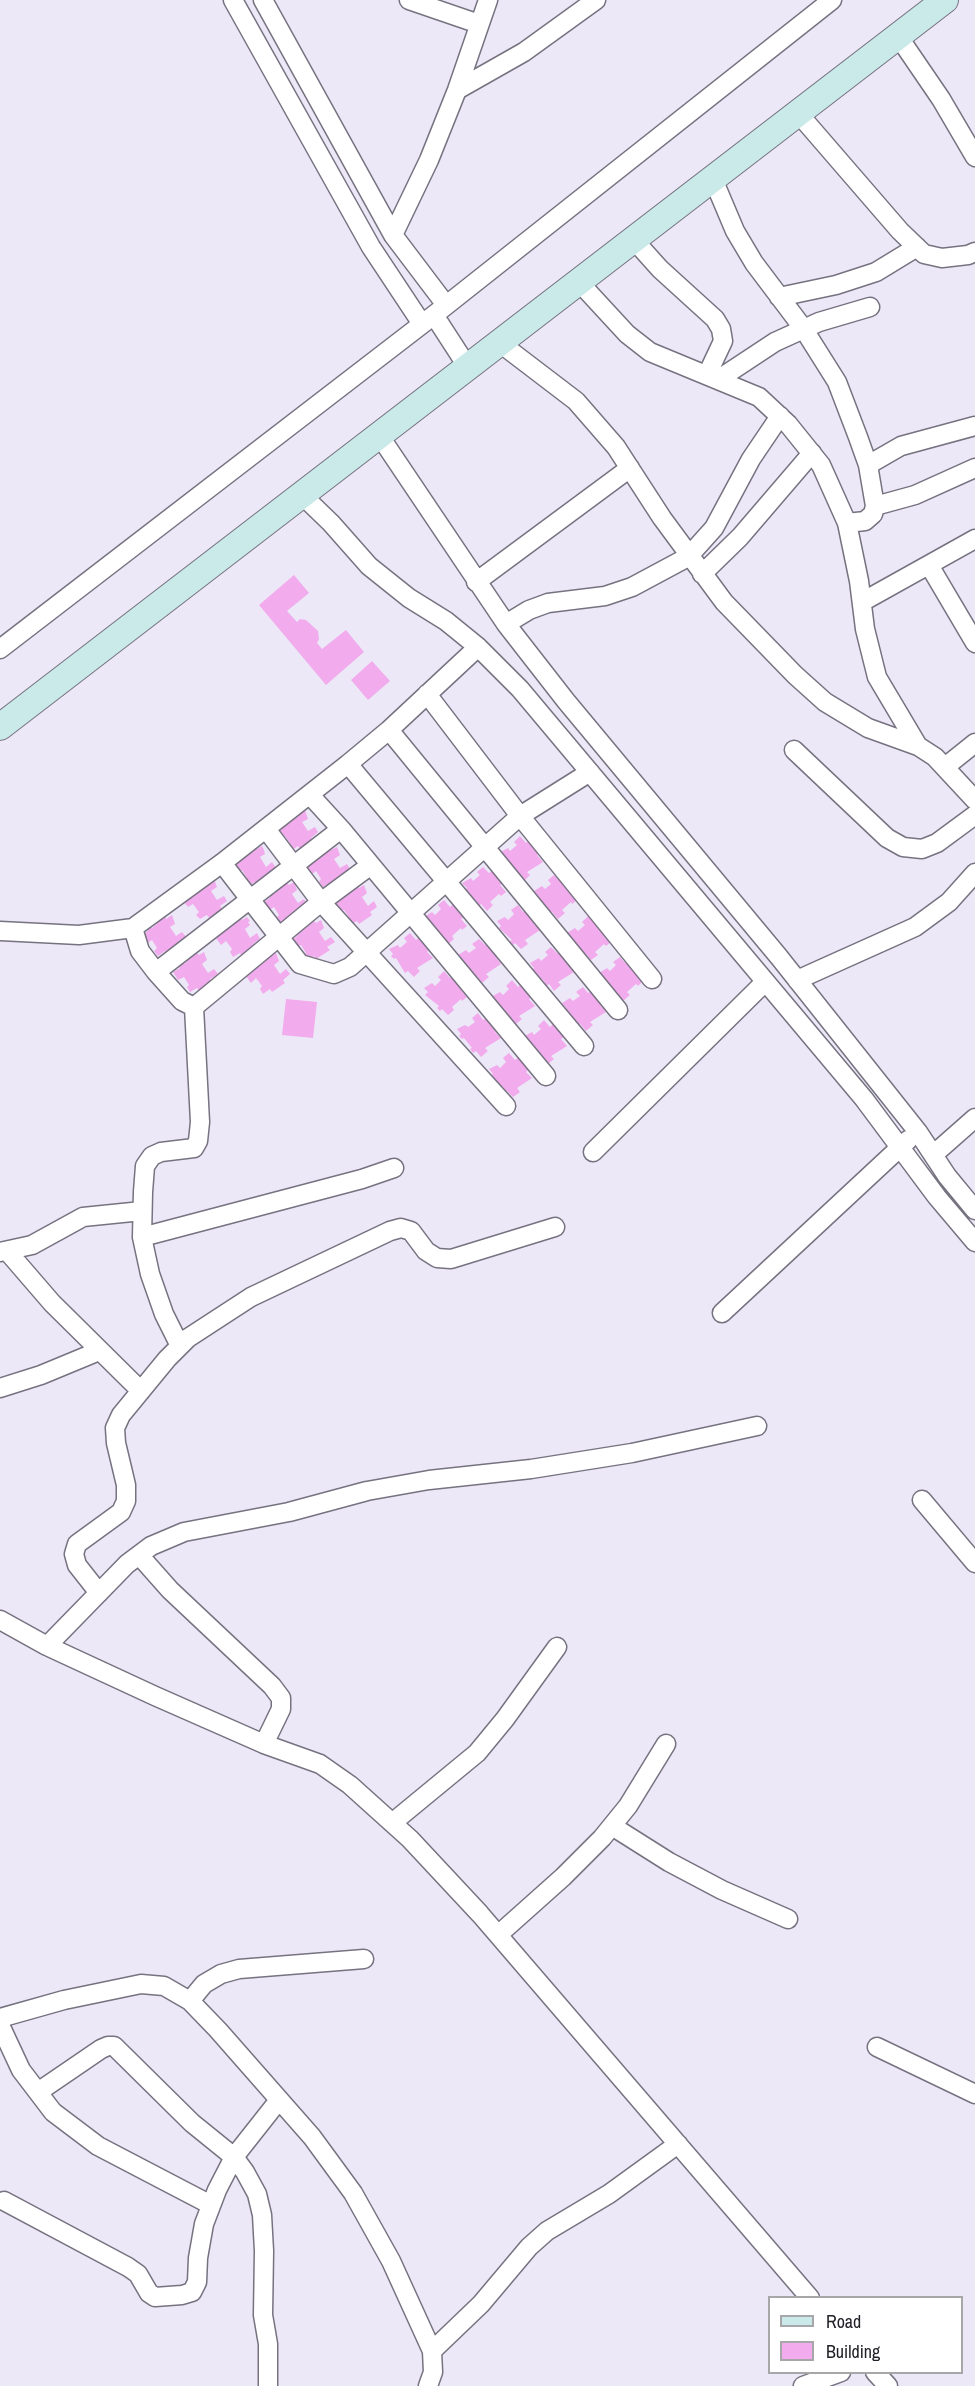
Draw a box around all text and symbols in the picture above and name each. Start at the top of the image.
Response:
legend [768,2296,963,2374]
text: Road [826,2309,861,2334]
text: Building [826,2339,880,2364]

